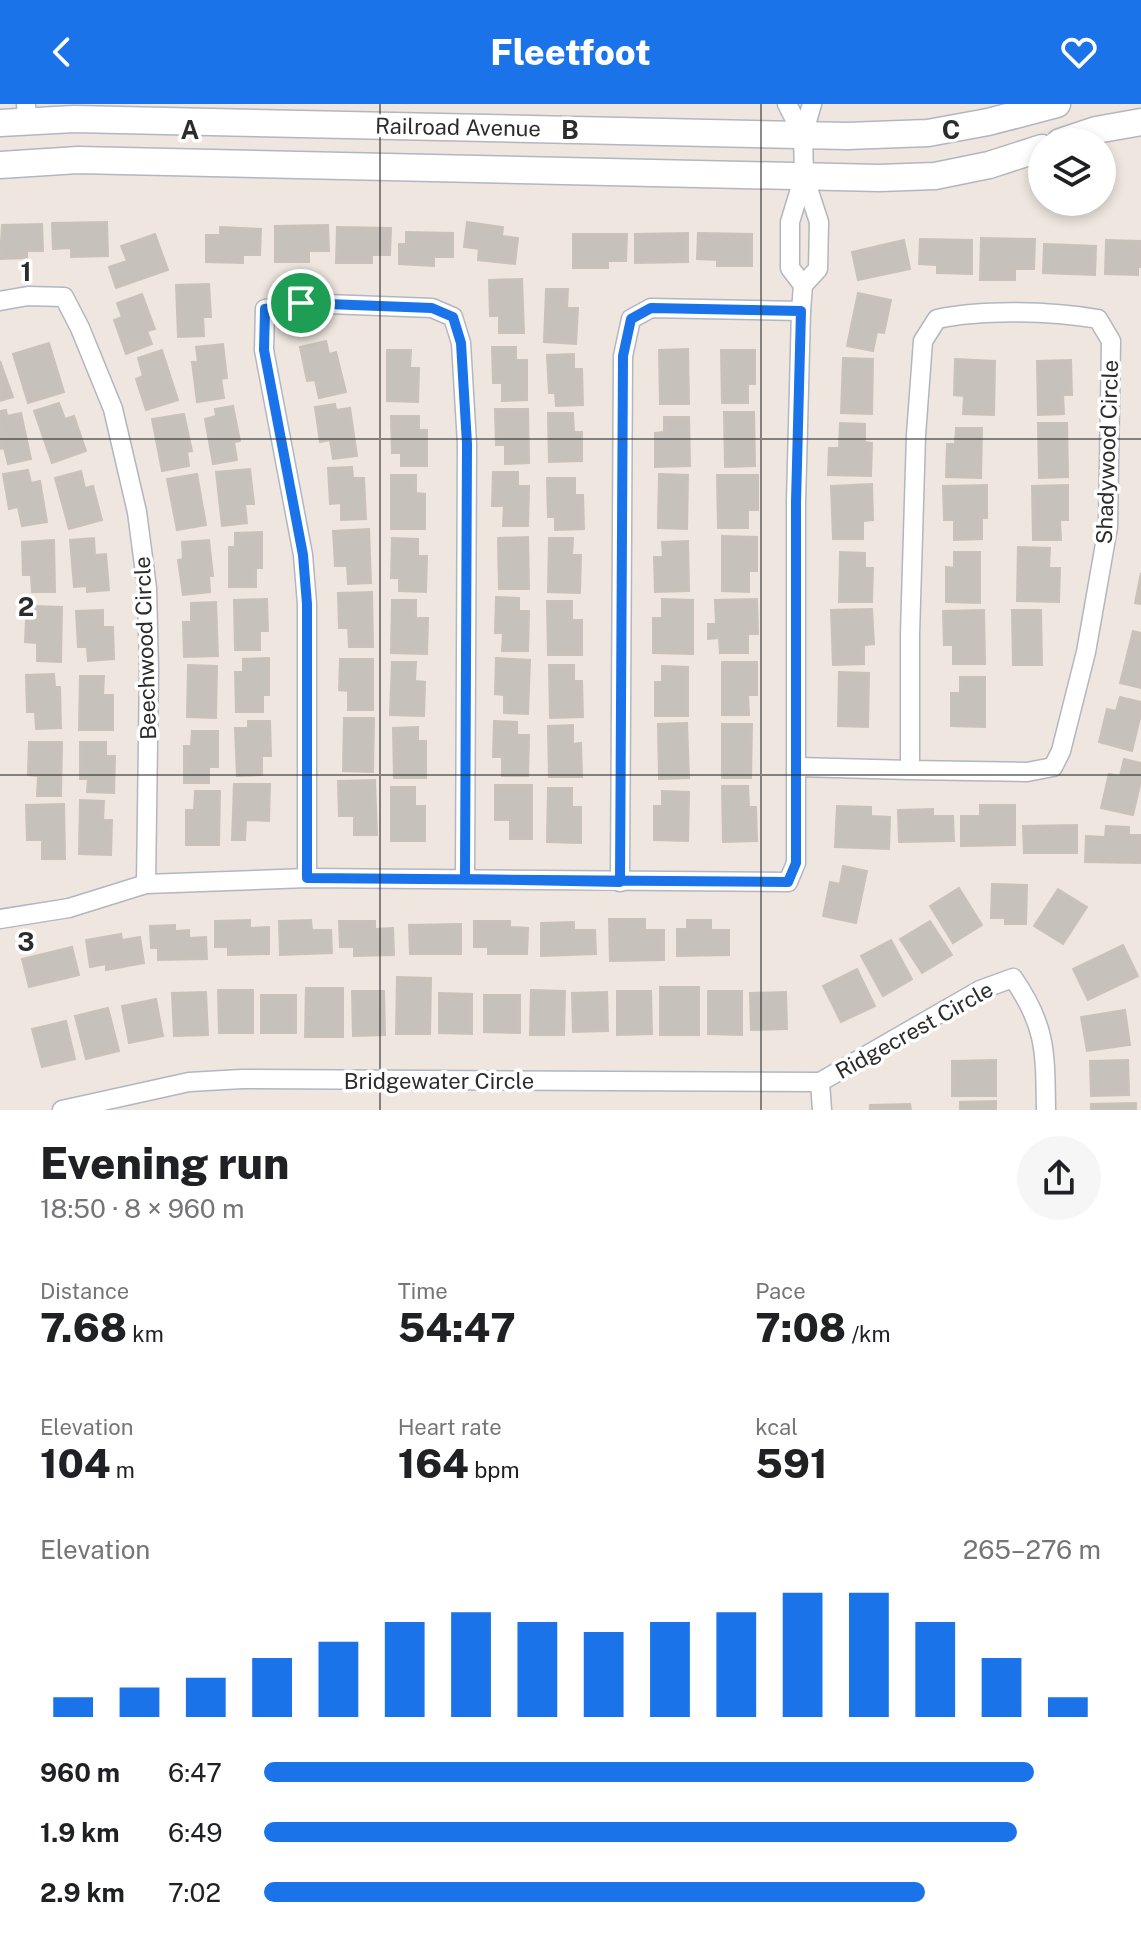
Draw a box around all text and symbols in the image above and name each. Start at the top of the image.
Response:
icon: back [40,30,84,74]
icon: heart [1057,30,1101,74]
text: Fleetfoot [490,31,651,73]
street label: Railroad Avenue [375,113,541,141]
text: A [181,114,200,145]
text: B [561,114,579,145]
text: C [942,114,960,145]
map controls [1028,128,1116,216]
button: layers [1028,128,1116,216]
text: 1 [20,256,32,287]
pin [267,269,335,337]
icon: arrive [279,281,323,325]
street label: Shadywood Circle [1091,359,1123,545]
street label: Beechwood Circle [129,556,161,740]
text: 2 [18,591,34,622]
text: 3 [17,926,35,957]
street label: Ridgecrest Circle [831,976,997,1084]
street label: Bridgewater Circle [344,1068,534,1094]
button: share [1017,1136,1101,1220]
text: Evening run [40,1137,289,1189]
text: 18:50 · 8 × 960 m [40,1193,245,1224]
text: Distance [40,1278,129,1304]
text: Time [398,1278,448,1304]
text: Pace [755,1278,806,1304]
text: 7.68 [40,1304,127,1351]
text: 54:47 [398,1304,516,1351]
text: 7:08 [755,1304,846,1351]
text: km [127,1321,164,1347]
text: /km [846,1321,890,1347]
text: Elevation [40,1414,133,1440]
text: Heart rate [398,1414,502,1440]
text: kcal [755,1414,798,1440]
text: 104 [40,1440,111,1487]
text: 164 [398,1440,469,1487]
text: 591 [755,1440,827,1487]
text: m [111,1457,135,1483]
text: bpm [469,1457,519,1483]
text: Elevation [40,1534,150,1565]
text: 265–276 m [963,1534,1101,1565]
text: 960 m [40,1757,120,1788]
text: 6:47 [168,1757,222,1788]
text: 1.9 km [40,1817,119,1848]
text: 6:49 [168,1817,222,1848]
text: 2.9 km [40,1877,125,1908]
text: 7:02 [168,1877,221,1908]

